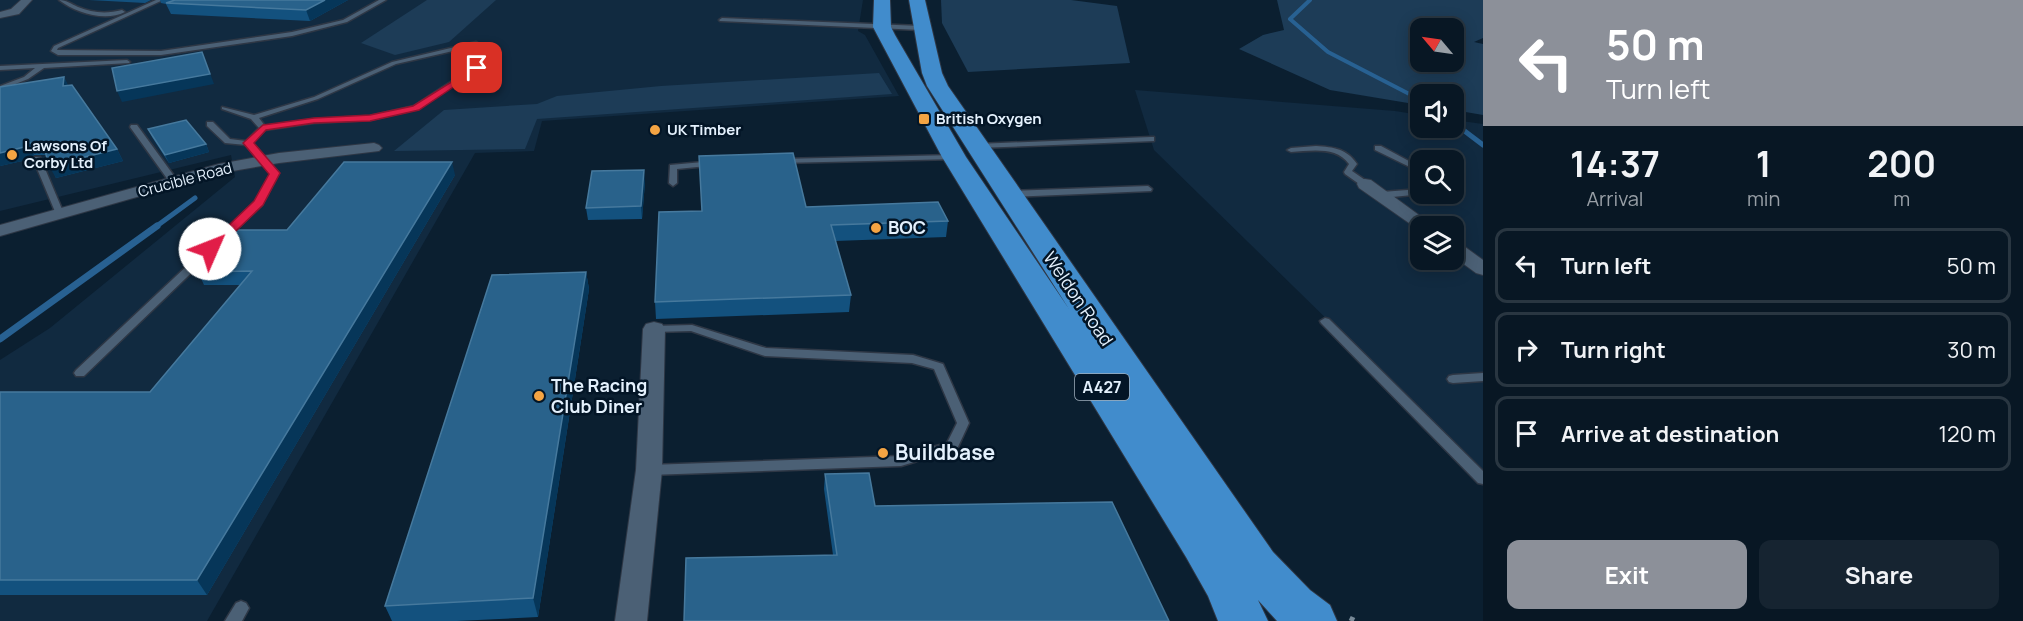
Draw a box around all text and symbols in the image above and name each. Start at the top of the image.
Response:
text: 50 m [1606,15,1704,73]
north arrow [1410,18,1464,72]
map controls [1410,18,1464,270]
icon: left [1507,24,1585,102]
pin [451,42,502,93]
icon: arrive [460,51,493,84]
text: Turn left [1606,70,1710,107]
button: sound [1410,84,1464,138]
place label: British Oxygen [936,108,1042,129]
marker: British Oxygen [917,112,931,126]
place label: UK Timber [667,119,741,140]
marker: UK Timber [648,123,662,137]
place label: Lawsons Of Corby Ltd [24,135,107,173]
text: 14:37 [1570,139,1660,188]
text: 1 [1756,139,1772,188]
text: 200 [1867,139,1936,188]
marker: Lawsons Of Corby Ltd [5,148,19,162]
button: search [1410,150,1464,204]
street label: Crucible Road [136,157,234,202]
text: Arrival [1586,185,1644,212]
text: min [1747,185,1780,212]
text: m [1893,185,1910,212]
place label: BOC [888,215,926,239]
button: layers [1410,216,1464,270]
position arrow [178,217,242,281]
marker: BOC [869,221,883,235]
street label: Weldon Road [1038,247,1119,350]
icon: left [1510,249,1543,282]
text: Turn left [1561,251,1651,281]
text: 50 m [1947,251,1996,281]
icon: right [1510,333,1543,366]
text: Turn right [1561,335,1666,365]
text: 30 m [1947,335,1996,365]
place label: The Racing Club Diner [551,373,647,418]
road number: A427 [1075,374,1129,400]
marker: The Racing Club Diner [532,389,546,403]
icon: arrive [1510,417,1543,450]
text: Arrive at destination [1561,419,1779,449]
text: 120 m [1938,419,1996,449]
place label: Buildbase [895,438,995,466]
marker: Buildbase [876,446,890,460]
button: Exit [1507,540,1747,609]
button: Share [1759,540,1999,609]

